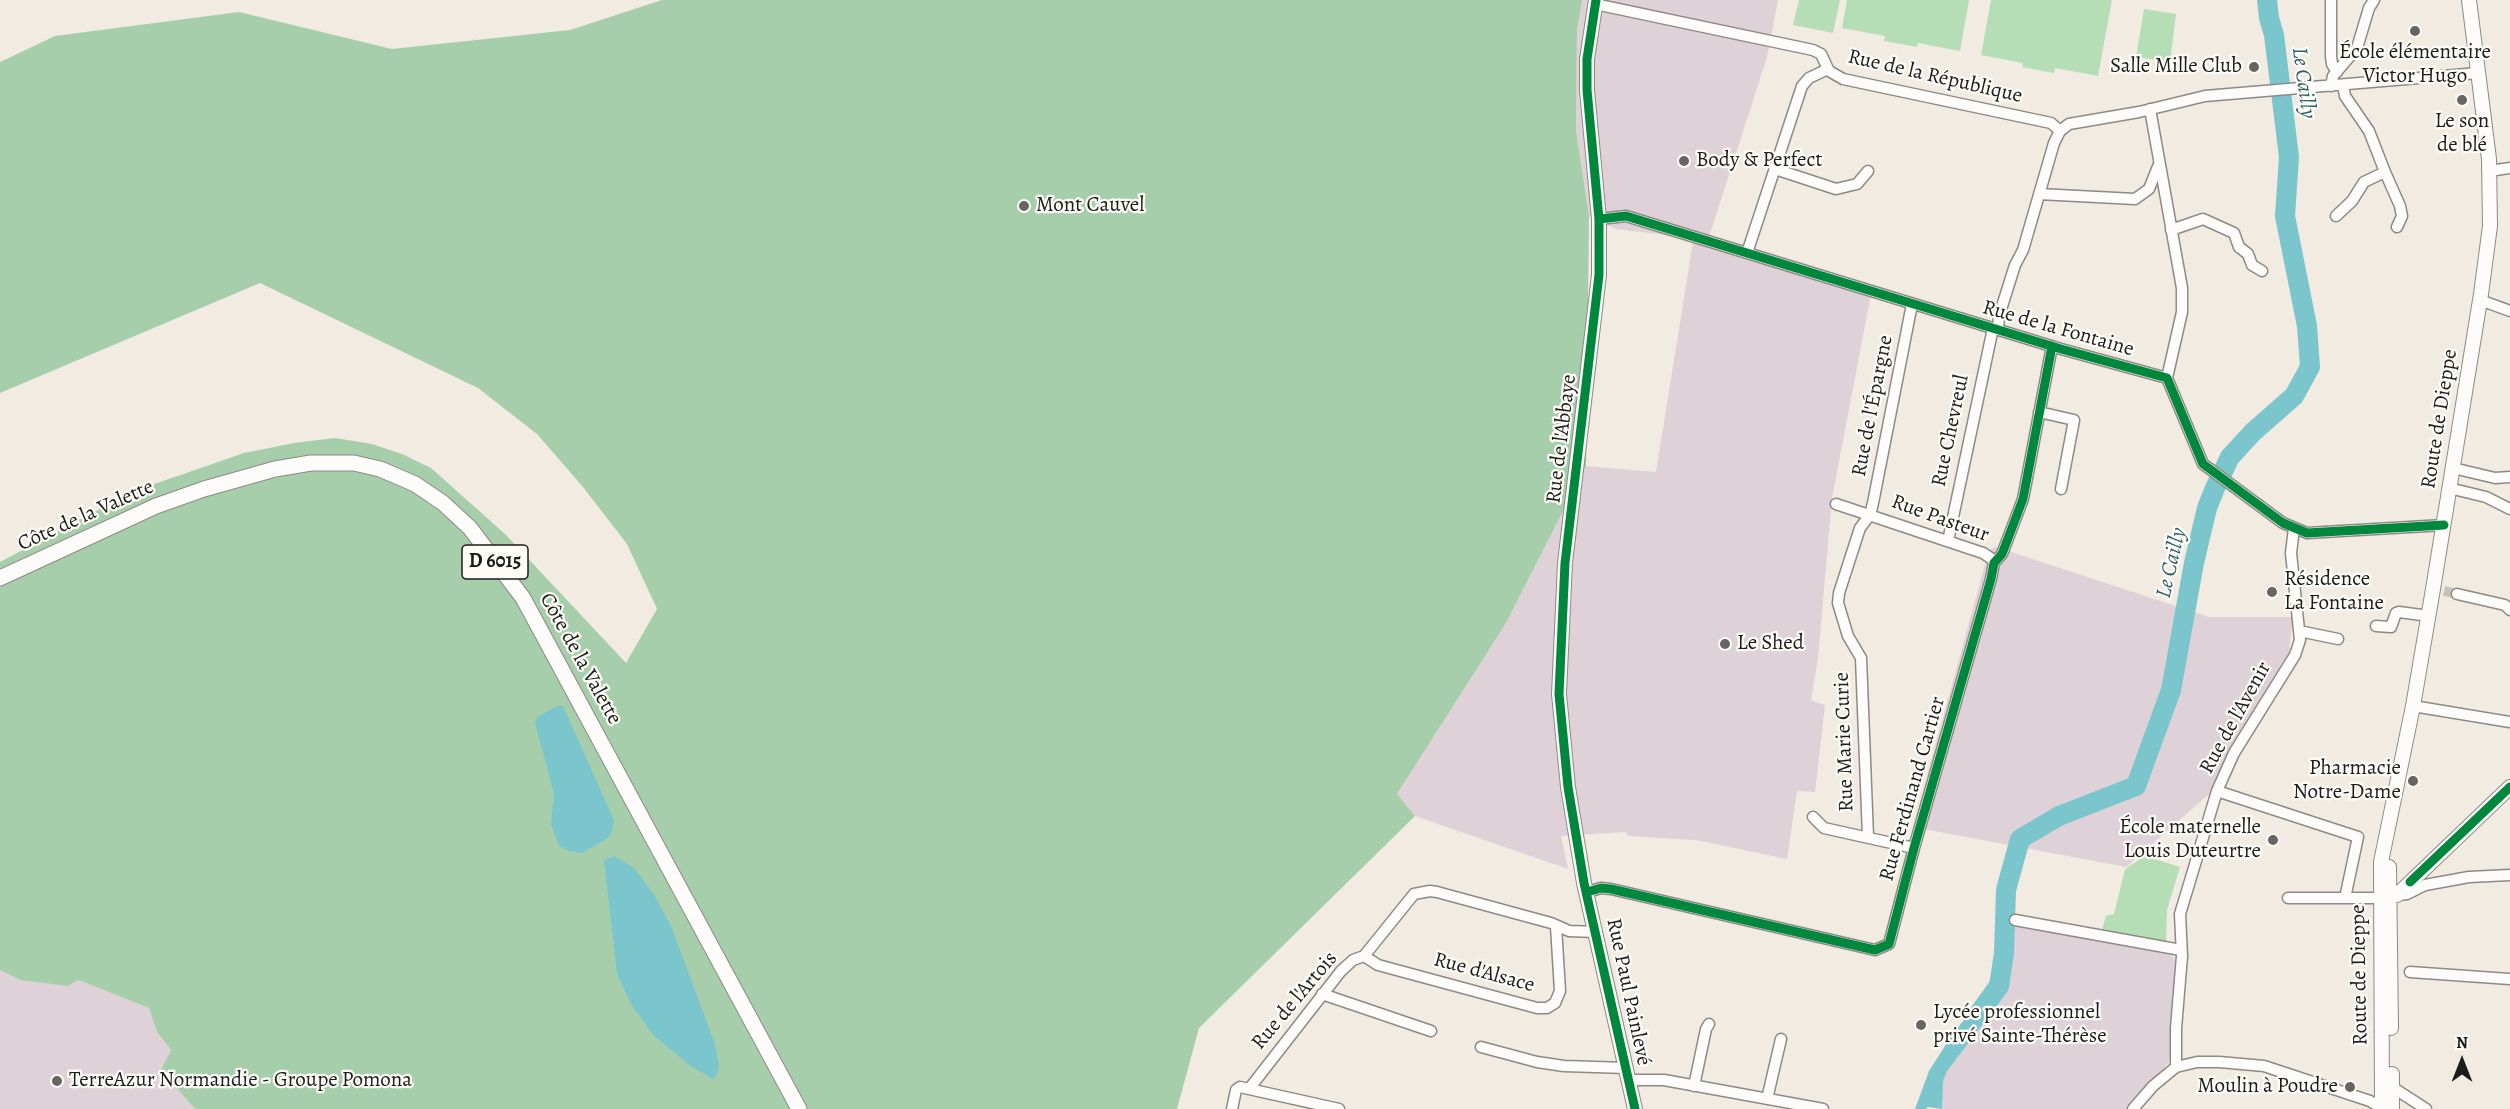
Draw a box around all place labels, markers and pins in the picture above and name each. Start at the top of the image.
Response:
marker: École élémentaire Victor Hugo [2408,24,2422,38]
place label: École élémentaire Victor Hugo [2339,40,2491,90]
place label: Salle Mille Club [2110,54,2242,80]
marker: Salle Mille Club [2247,60,2261,74]
marker: Le son de blé [2455,93,2469,107]
place label: Le son de blé [2435,109,2489,159]
place label: Body & Perfect [1696,148,1822,174]
marker: Body & Perfect [1677,154,1691,168]
place label: Mont Cauvel [1036,193,1144,219]
marker: Mont Cauvel [1017,199,1031,213]
place label: Résidence La Fontaine [2284,567,2384,617]
marker: Résidence La Fontaine [2265,585,2279,599]
place label: Le Shed [1737,631,1804,657]
marker: Le Shed [1718,637,1732,651]
place label: Pharmacie Notre-Dame [2293,756,2401,806]
marker: Pharmacie Notre-Dame [2406,774,2420,788]
place label: École maternelle Louis Duteurtre [2119,815,2261,865]
marker: École maternelle Louis Duteurtre [2266,833,2280,847]
place label: Lycée professionnel privé Sainte-Thérèse [1933,1000,2107,1050]
marker: Lycée professionnel privé Sainte-Thérèse [1914,1018,1928,1032]
place label: TerreAzur Normandie - Groupe Pomona [69,1068,412,1094]
marker: TerreAzur Normandie - Groupe Pomona [50,1074,64,1088]
place label: Moulin à Poudre [2197,1074,2338,1100]
marker: Moulin à Poudre [2343,1080,2357,1094]

